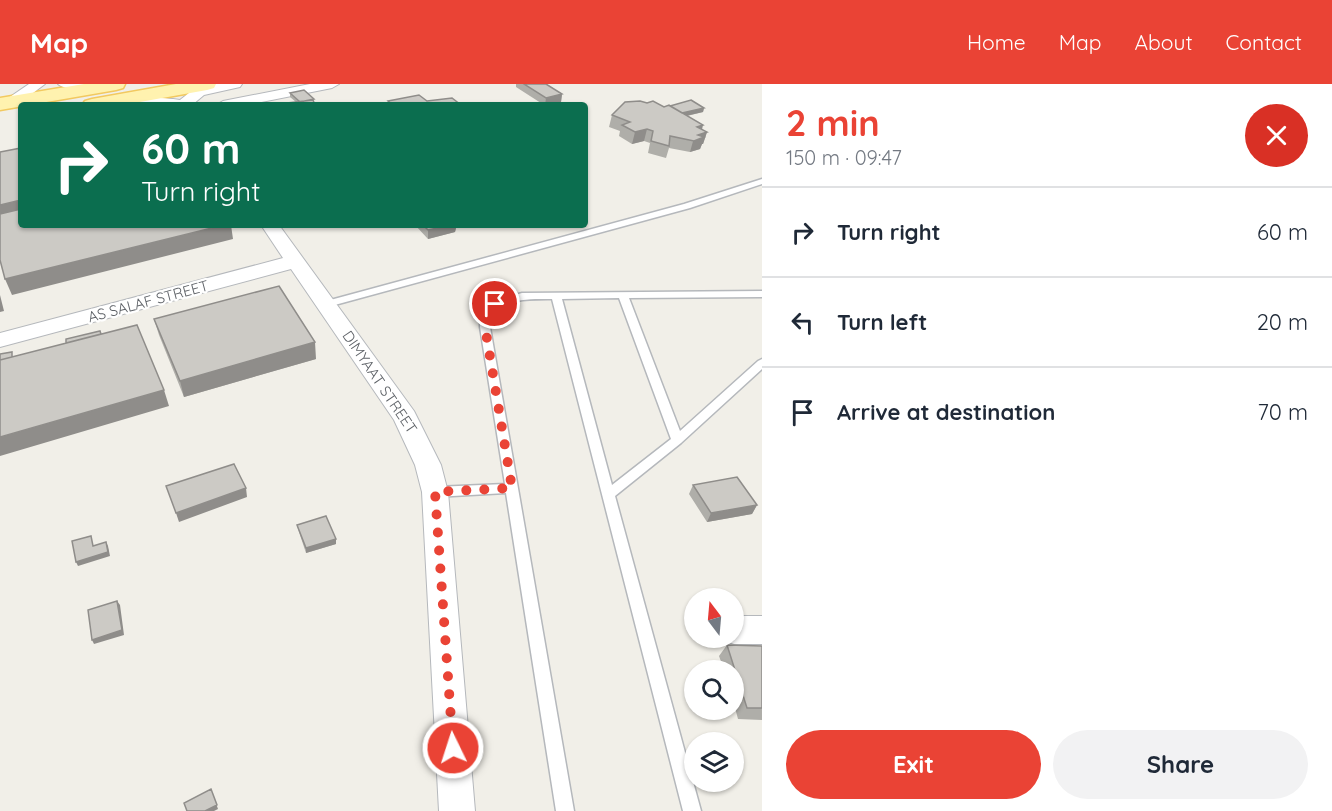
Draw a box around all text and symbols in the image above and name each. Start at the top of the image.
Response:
text: Map [30,25,88,60]
text: Home [967,29,1026,55]
text: Map [1059,29,1102,55]
text: About [1135,29,1193,55]
text: Contact [1226,29,1302,55]
text: 2 min [786,100,880,145]
button: close [1245,104,1308,167]
text: 60 m [141,122,241,175]
icon: right [42,126,120,204]
text: 150 m · 09:47 [786,145,902,170]
text: Turn right [141,174,260,208]
icon: right [786,216,819,249]
text: Turn right [837,218,941,246]
text: 60 m [1257,218,1308,246]
street label: AS SALAF STREET [86,276,210,326]
pin [469,278,520,329]
icon: arrive [478,287,511,320]
icon: left [786,306,819,339]
text: Turn left [837,308,927,336]
text: 20 m [1257,308,1308,336]
street label: DIMYAAT STREET [339,327,421,437]
icon: arrive [786,396,819,429]
text: Arrive at destination [837,398,1055,426]
text: 70 m [1258,398,1308,426]
north arrow [684,588,744,648]
map controls [684,588,744,792]
button: search [684,660,744,720]
position arrow [421,716,485,780]
button: Exit [786,730,1041,799]
button: Share [1053,730,1308,799]
button: layers [684,732,744,792]

